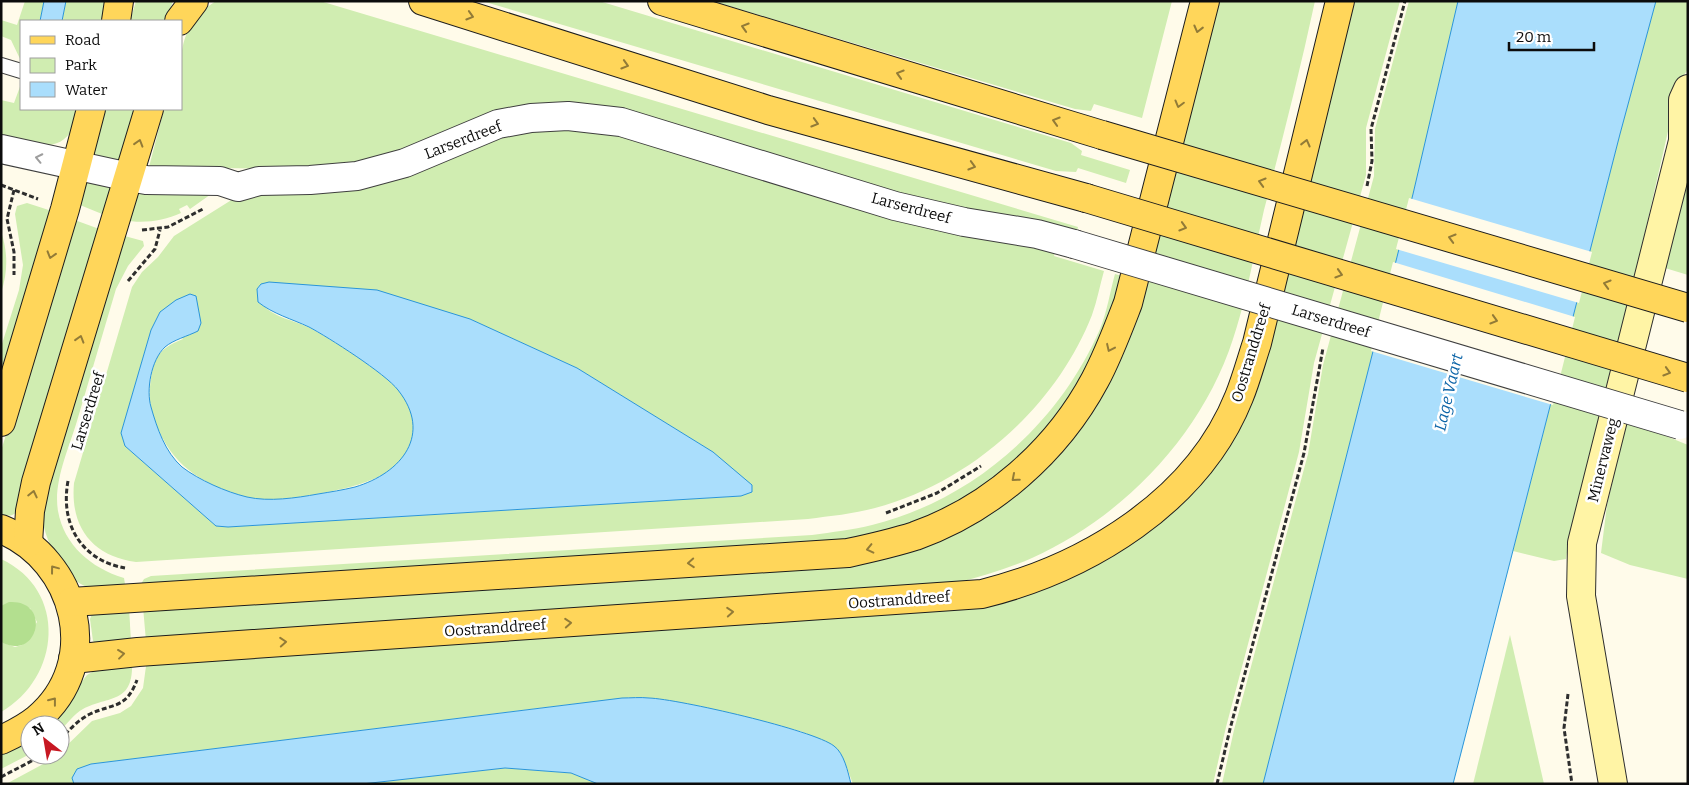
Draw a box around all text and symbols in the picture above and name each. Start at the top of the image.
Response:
one-way arrow [465,10,474,20]
legend [20,20,182,110]
scale bar [1509,20,1594,52]
one-way arrow [741,23,750,33]
one-way arrow [1194,25,1204,33]
text: 20 m [1516,28,1552,46]
text: Road [65,31,100,49]
text: Park [65,56,97,74]
one-way arrow [620,59,629,69]
one-way arrow [896,70,904,80]
text: Water [65,81,108,99]
one-way arrow [1175,99,1185,108]
street label: Larserdreef [422,116,506,163]
one-way arrow [1052,116,1060,126]
one-way arrow [811,117,820,128]
one-way arrow [1300,138,1311,147]
one-way arrow [134,139,144,148]
one-way arrow [34,153,43,164]
one-way arrow [967,161,975,171]
one-way arrow [1259,178,1267,188]
street label: Larserdreef [869,189,954,228]
one-way arrow [1178,222,1186,232]
one-way arrow [1448,234,1456,244]
one-way arrow [47,251,57,259]
one-way arrow [1334,268,1342,278]
one-way arrow [1604,280,1612,290]
street label: Oostranddreef [1228,300,1275,404]
street label: Larserdreef [1290,301,1374,342]
one-way arrow [1490,315,1498,325]
one-way arrow [74,335,84,343]
one-way arrow [1106,343,1116,352]
water label: Lage Vaart [1430,351,1467,433]
one-way arrow [1662,366,1670,376]
street label: Larserdreef [68,368,109,452]
street label: Minervaweg [1584,416,1622,504]
one-way arrow [1011,472,1020,481]
one-way arrow [27,490,38,499]
one-way arrow [865,543,874,554]
one-way arrow [687,558,695,569]
one-way arrow [51,565,60,575]
street label: Oostranddreef [848,587,952,613]
one-way arrow [726,607,734,618]
street label: Oostranddreef [444,615,548,641]
one-way arrow [564,617,572,628]
one-way arrow [280,636,288,647]
one-way arrow [117,649,126,659]
one-way arrow [47,697,56,706]
north arrow [20,715,70,765]
text: N [30,719,48,739]

